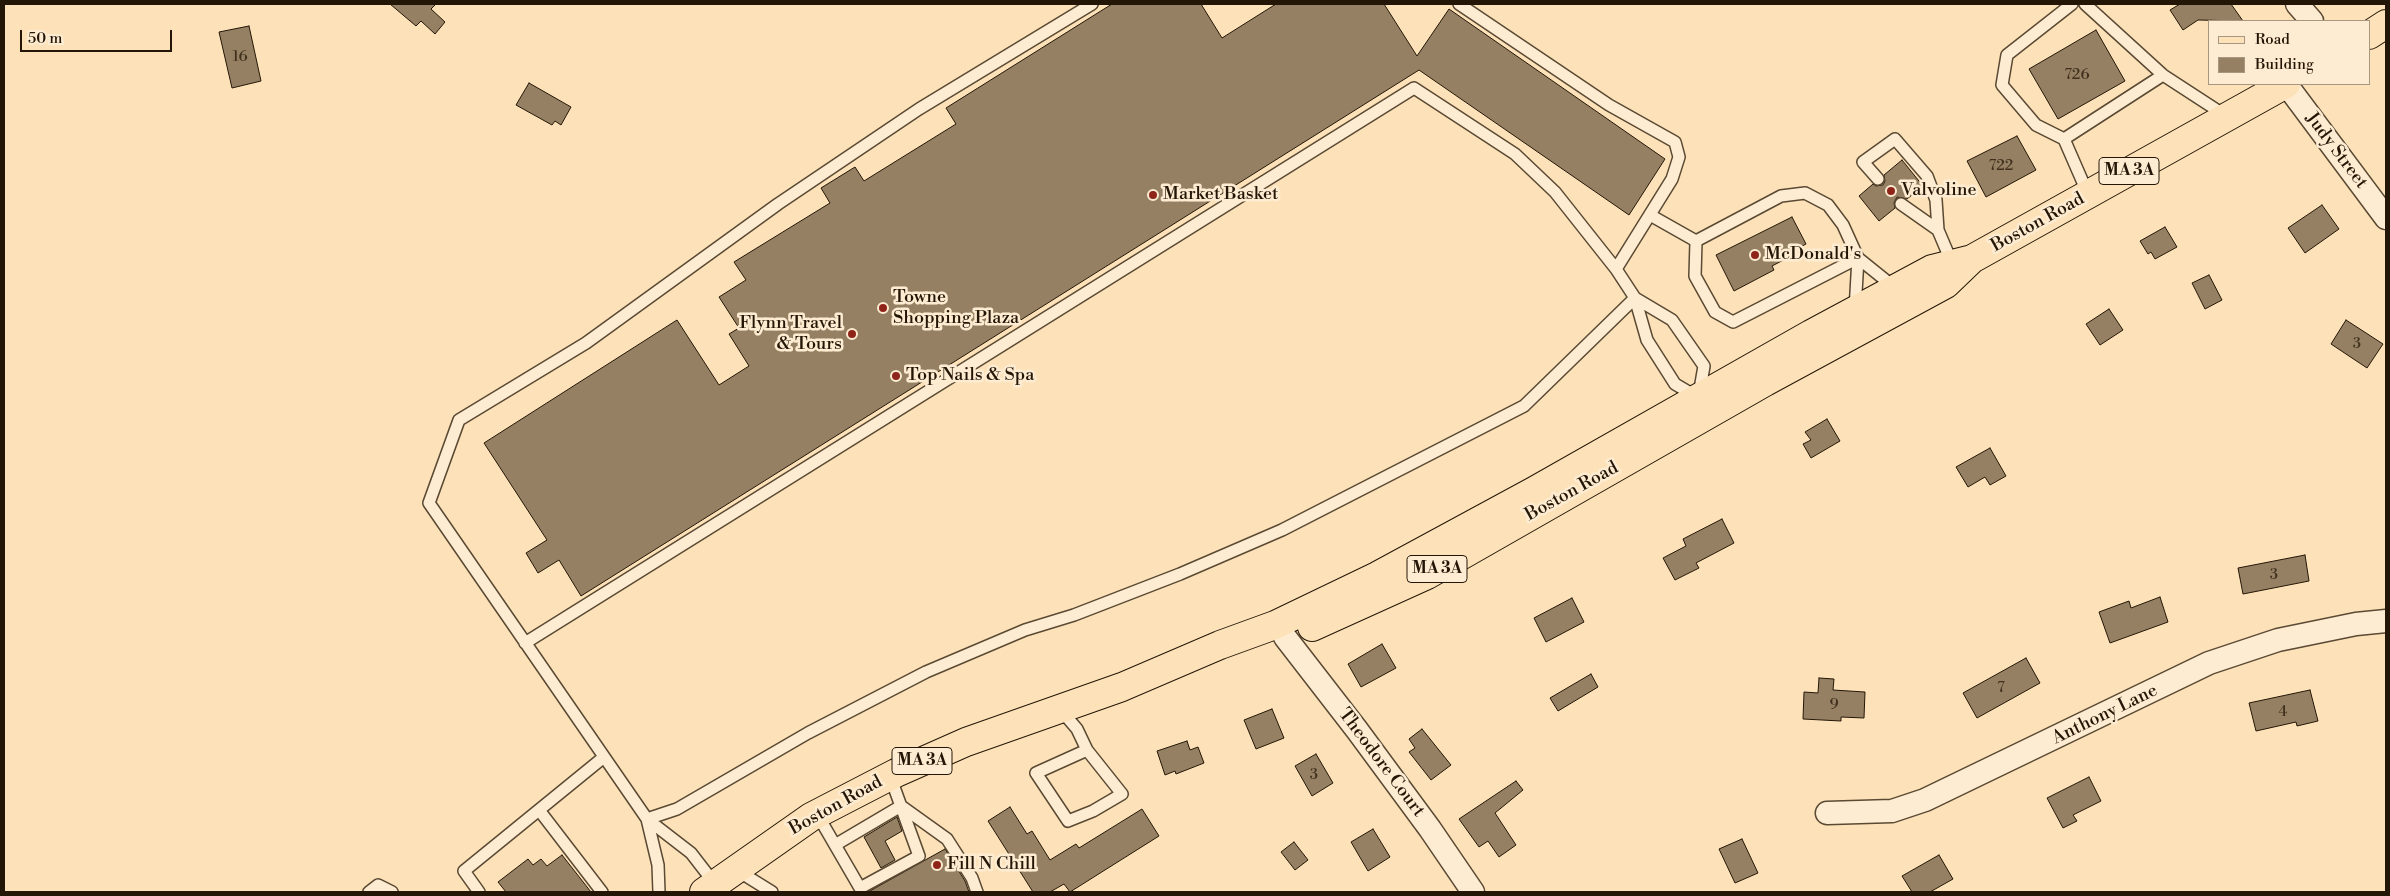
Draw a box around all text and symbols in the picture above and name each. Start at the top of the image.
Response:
scale bar [22,20,175,52]
legend [2208,20,2370,85]
text: 50 m [28,29,62,48]
text: Road [2255,30,2290,49]
house number: 16 [232,48,248,66]
text: Building [2255,55,2314,74]
house number: 726 [2064,66,2090,84]
street label: Judy Street [2300,109,2372,193]
house number: 722 [1989,157,2013,175]
road number: MA 3A [2099,158,2159,185]
place label: Valvoline [1901,180,1977,202]
place label: Market Basket [1163,184,1278,206]
marker: Valvoline [1885,185,1897,197]
marker: Market Basket [1147,189,1159,201]
street label: Boston Road [1988,189,2088,257]
place label: McDonald's [1765,244,1861,266]
marker: McDonald's [1749,249,1761,261]
place label: Towne Shopping Plaza [893,287,1019,330]
marker: Towne Shopping Plaza [877,302,889,314]
place label: Flynn Travel & Tours [739,313,842,356]
marker: Flynn Travel & Tours [846,328,858,340]
house number: 3 [2353,335,2361,353]
place label: Top Nails & Spa [906,365,1034,387]
marker: Top Nails & Spa [890,370,902,382]
street label: Boston Road [1522,458,1622,526]
road number: MA 3A [1407,556,1467,582]
house number: 3 [2270,566,2278,584]
house number: 7 [1997,679,2005,697]
street label: Anthony Lane [2049,680,2161,750]
house number: 9 [1829,696,1839,714]
house number: 4 [2279,703,2287,721]
street label: Theodore Court [1333,704,1429,822]
road number: MA 3A [892,748,952,774]
house number: 3 [1310,766,1318,784]
street label: Boston Road [786,772,886,840]
place label: Fill N Chill [947,854,1036,876]
marker: Fill N Chill [931,859,943,871]

